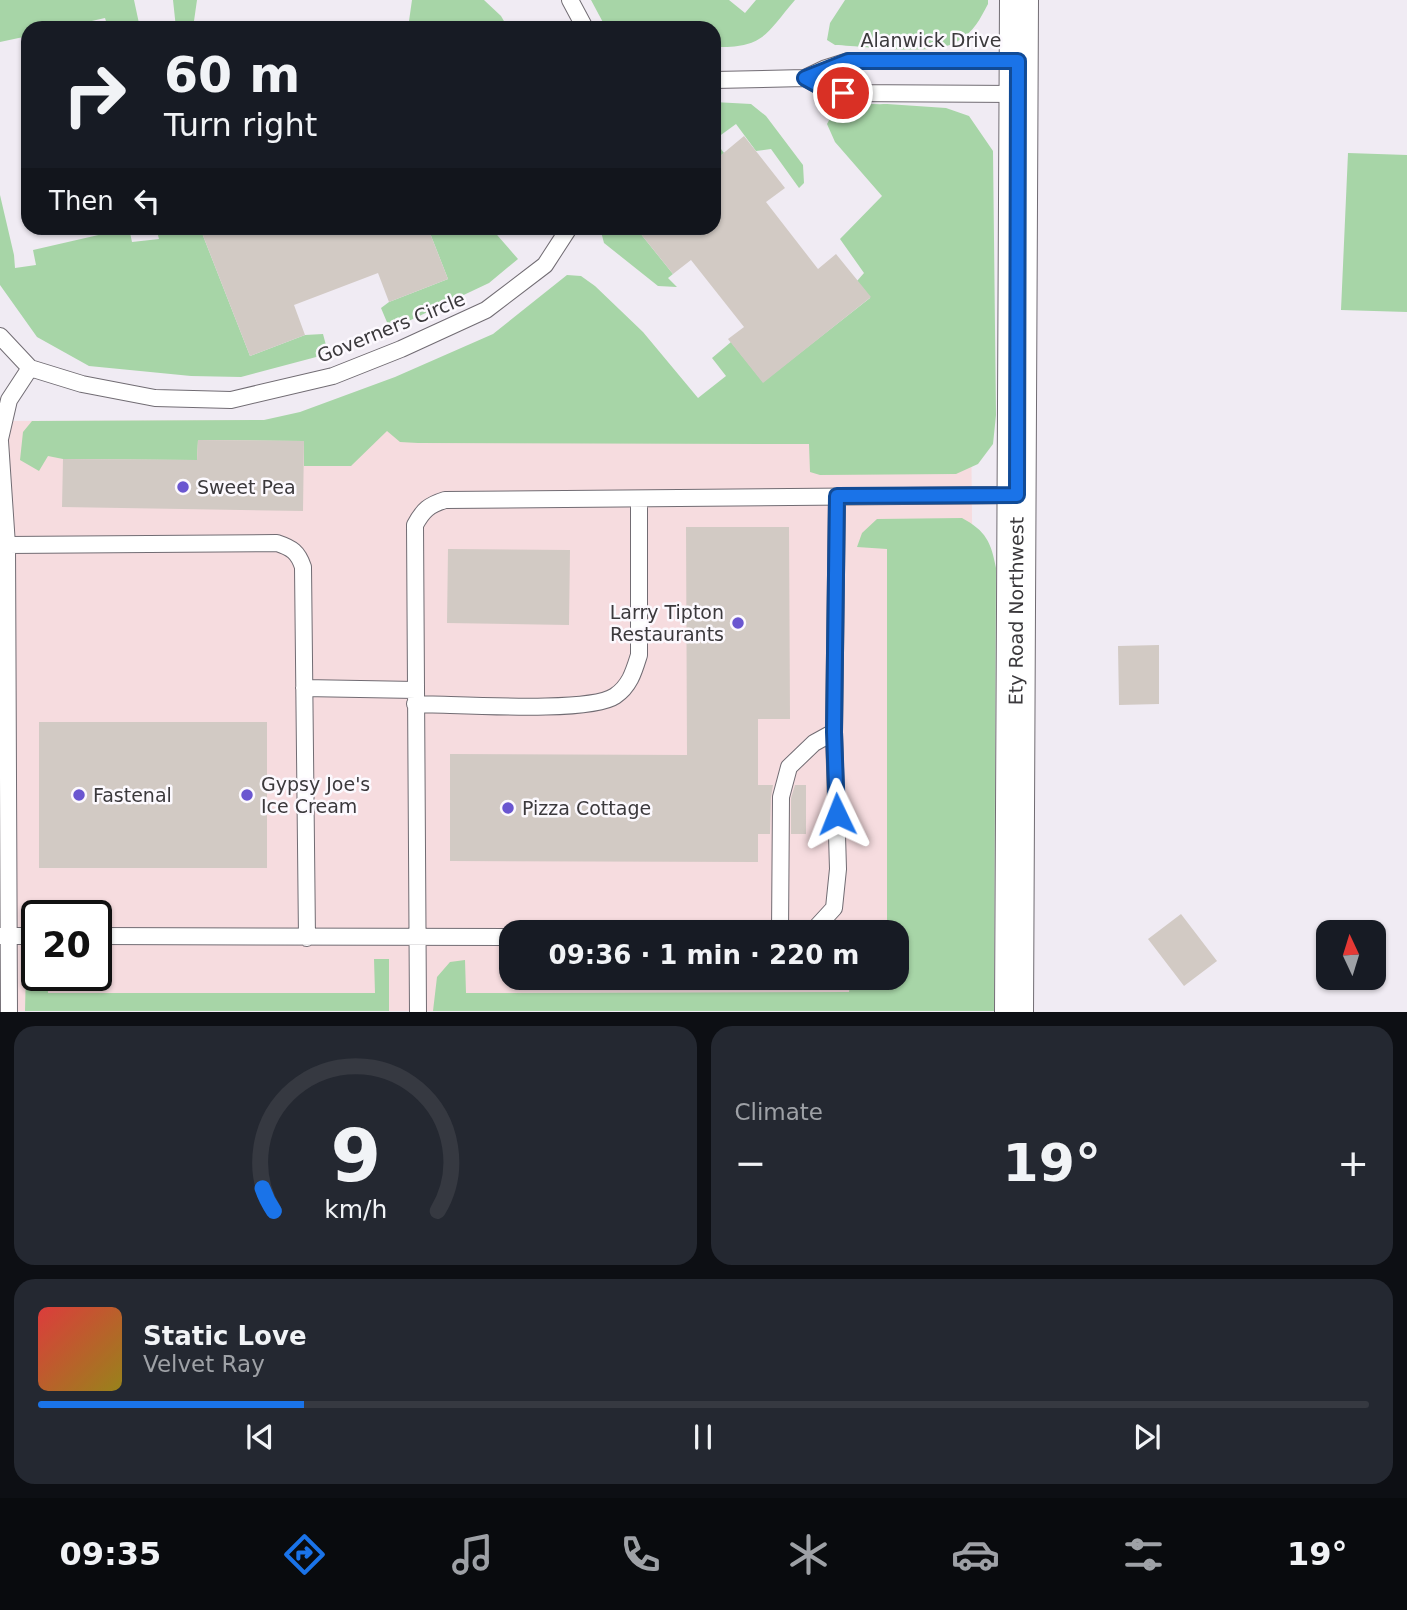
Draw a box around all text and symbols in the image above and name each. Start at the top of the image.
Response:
street label: Alanwick Drive [861,29,1001,51]
text: 60 m [164,47,300,104]
icon: right [49,49,140,140]
pin [813,63,873,123]
icon: arrive [824,74,862,112]
text: Turn right [164,106,317,144]
icon: left [128,182,166,220]
text: Then [49,186,114,216]
street label: Governers Circle [314,287,468,367]
place label: Sweet Pea [197,476,296,498]
marker: Sweet Pea [175,479,191,495]
street label: Ety Road Northwest [1005,517,1027,705]
place label: Larry Tipton Restaurants [610,601,724,645]
marker: Larry Tipton Restaurants [730,615,746,631]
place label: Gypsy Joe's Ice Cream [261,773,370,817]
position arrow [800,777,874,851]
place label: Fastenal [93,784,172,806]
marker: Fastenal [71,787,87,803]
marker: Gypsy Joe's Ice Cream [239,787,255,803]
place label: Pizza Cottage [522,797,651,819]
marker: Pizza Cottage [500,800,516,816]
speed limit sign: 20 [21,900,112,991]
north arrow [1316,920,1386,990]
map controls [1316,920,1386,990]
text: 09:36 · 1 min · 220 m [549,940,859,970]
text: Climate [735,1099,823,1125]
text: 9 [330,1114,381,1199]
text: 19° [1003,1133,1101,1193]
text: − [735,1141,766,1185]
text: + [1337,1141,1369,1185]
text: km/h [324,1195,387,1224]
text: Static Love [143,1321,307,1351]
text: Velvet Ray [143,1351,265,1377]
icon: previous [241,1418,279,1456]
icon: pause [684,1418,722,1456]
icon: next [1128,1418,1166,1456]
icon: directions [280,1530,329,1579]
icon: music [448,1530,497,1579]
icon: phone [616,1530,665,1579]
icon: climate [784,1530,833,1579]
icon: car [951,1530,1000,1579]
icon: filters [1119,1530,1168,1579]
text: 09:35 [59,1535,161,1573]
text: 19° [1287,1535,1347,1573]

